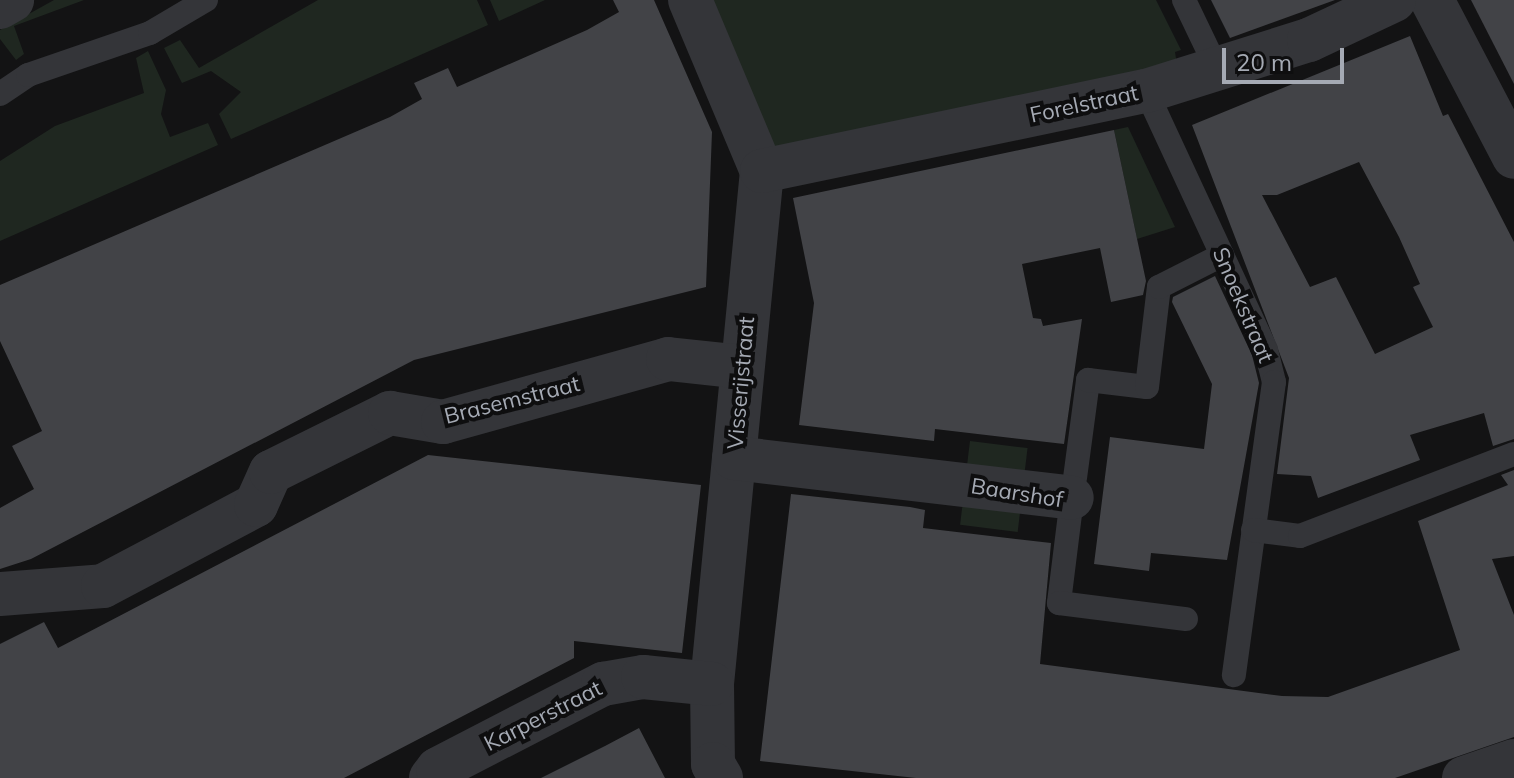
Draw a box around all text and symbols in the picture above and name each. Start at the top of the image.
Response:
scale bar [1226,32,1348,82]
text: 20 m [1236,47,1292,77]
street label: Forelstraat [1027,80,1141,128]
street label: Snoekstraat [1207,243,1279,367]
street label: Visserijstraat [722,315,760,451]
street label: Brasemstraat [442,370,582,430]
street label: Baarshof [969,473,1065,513]
street label: Karperstraat [480,675,606,757]

